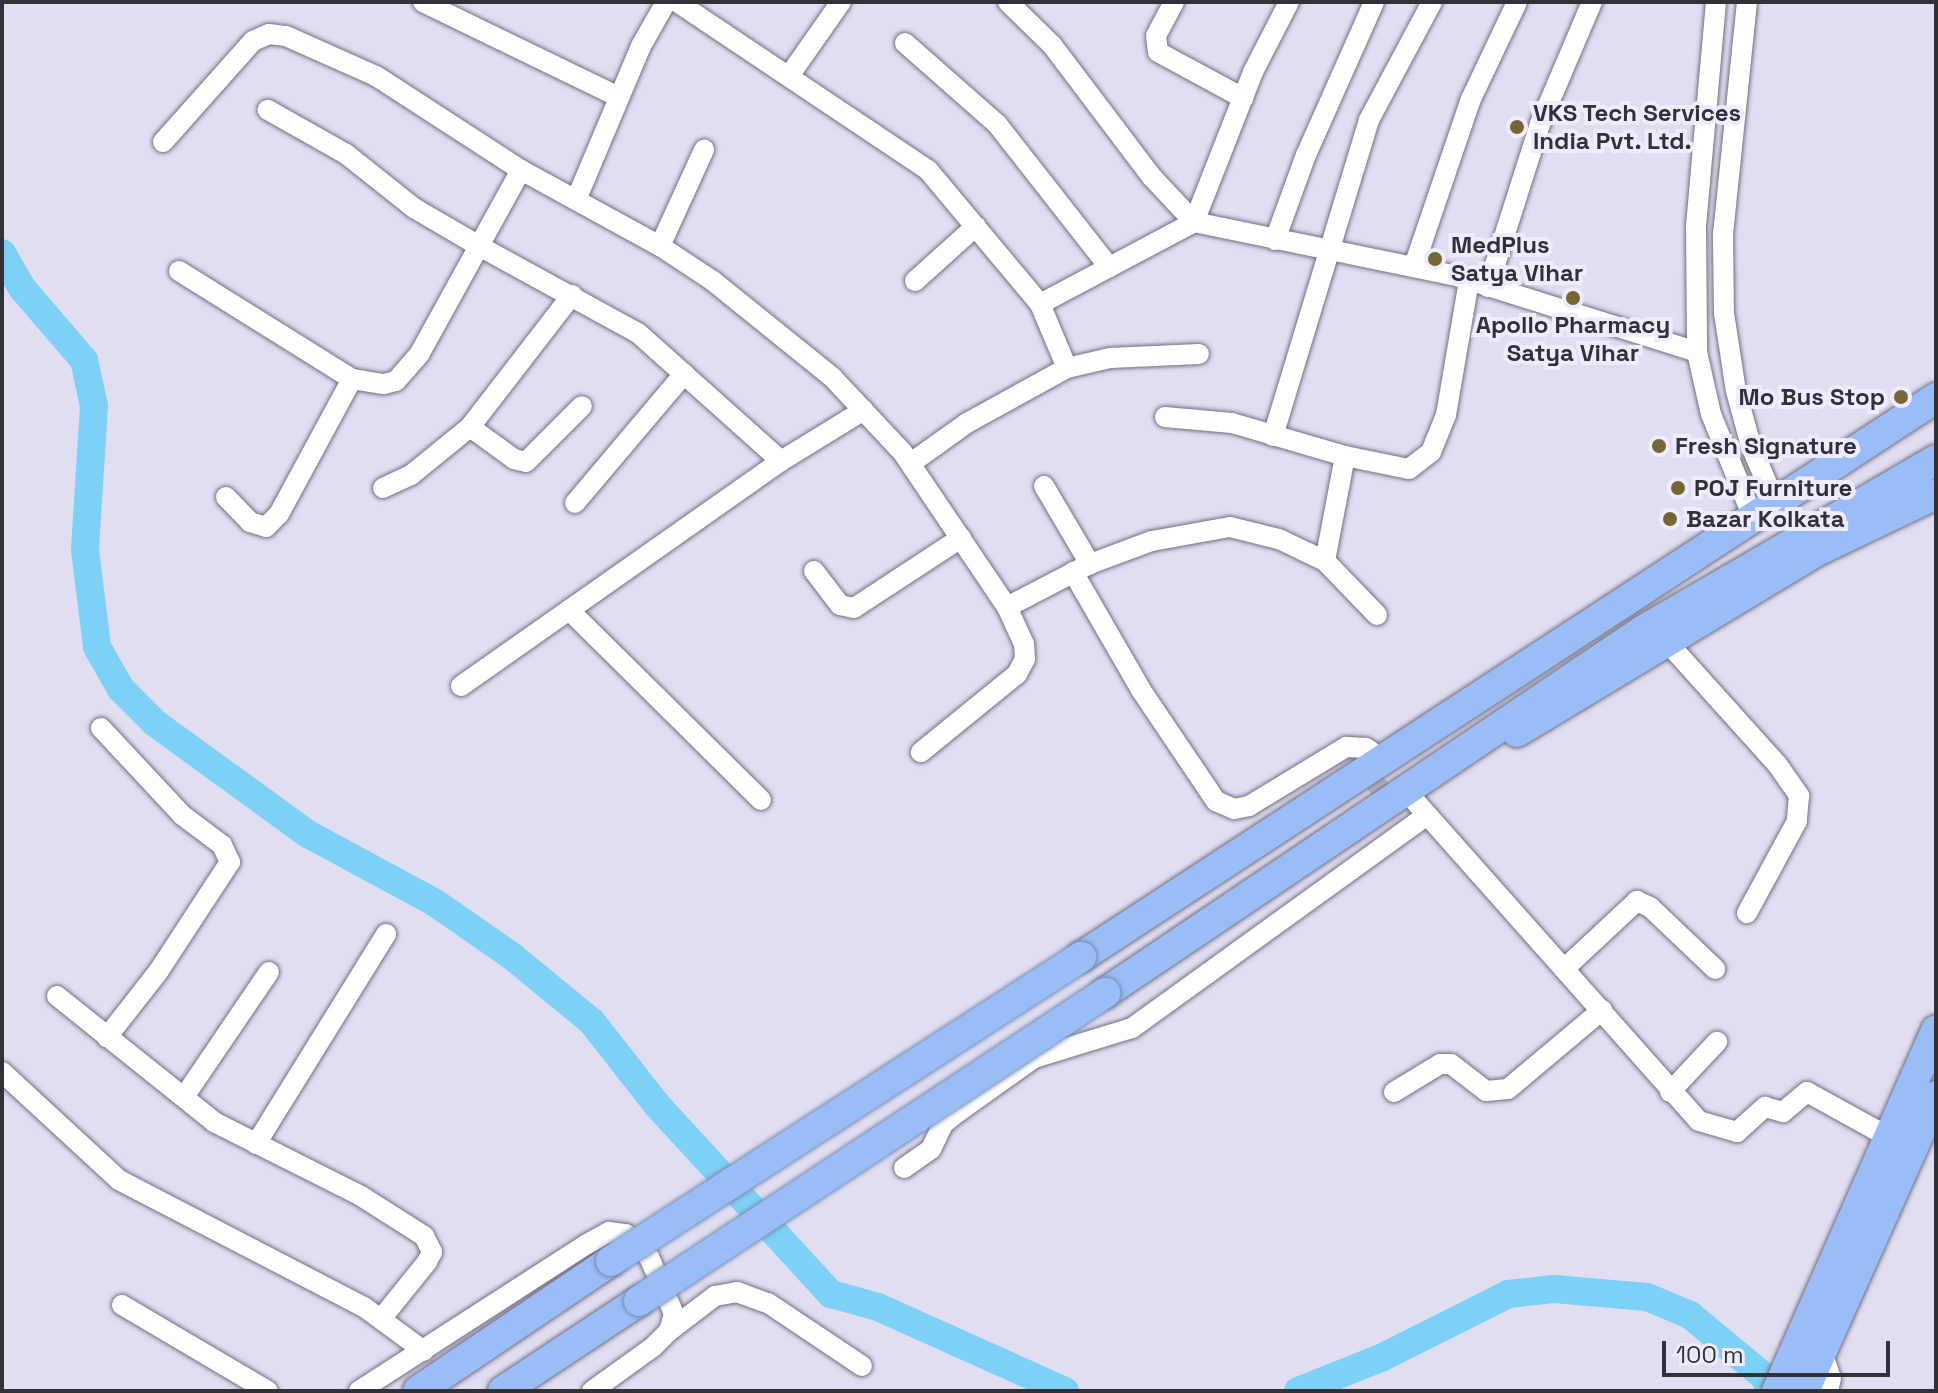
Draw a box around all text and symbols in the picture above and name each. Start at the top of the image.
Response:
place label: VKS Tech Services India Pvt. Ltd. [1533,99,1742,155]
marker: VKS Tech Services India Pvt. Ltd. [1508,118,1526,136]
place label: MedPlus Satya Vihar [1451,231,1584,287]
marker: MedPlus Satya Vihar [1426,250,1444,268]
marker: Apollo Pharmacy Satya Vihar [1564,289,1582,307]
place label: Apollo Pharmacy Satya Vihar [1476,311,1670,367]
place label: Mo Bus Stop [1739,383,1885,411]
marker: Mo Bus Stop [1892,388,1910,406]
place label: Fresh Signature [1675,432,1857,460]
marker: Fresh Signature [1650,437,1668,455]
place label: POJ Furniture [1694,474,1852,502]
marker: POJ Furniture [1669,479,1687,497]
place label: Bazar Kolkata [1686,505,1845,533]
marker: Bazar Kolkata [1661,510,1679,528]
scale bar [1666,1325,1894,1375]
text: 100 m [1676,1339,1744,1370]

